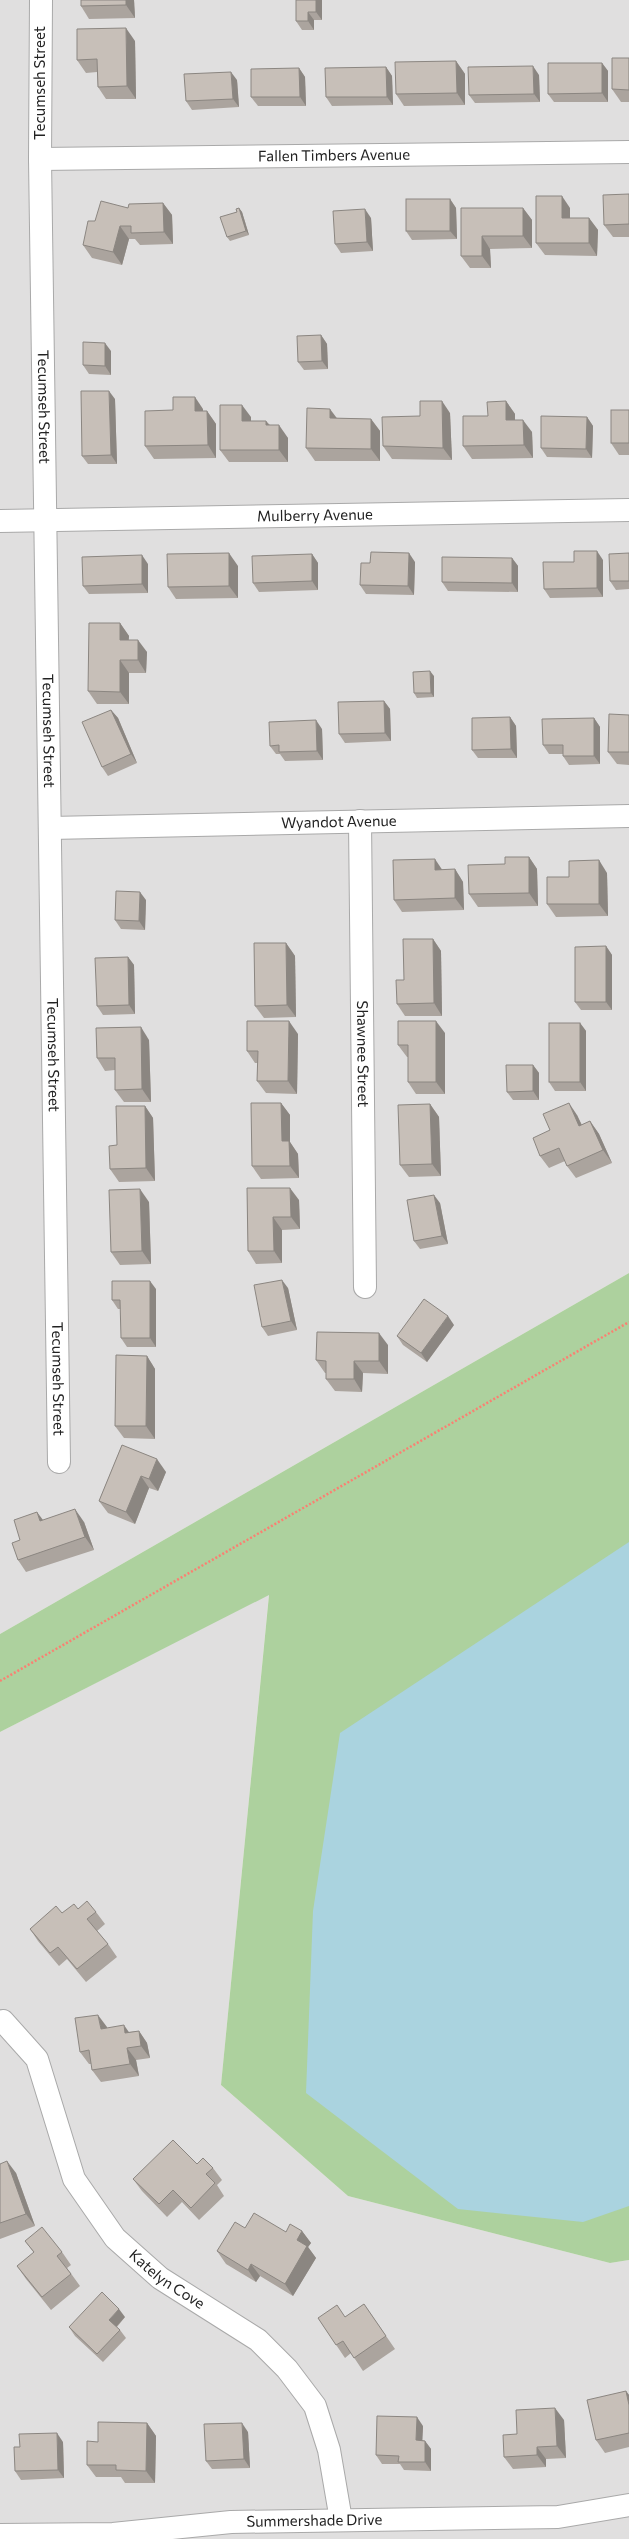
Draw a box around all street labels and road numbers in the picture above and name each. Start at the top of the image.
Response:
street label: Tecumseh Street [30,26,48,140]
street label: Fallen Timbers Avenue [258,145,410,164]
street label: Tecumseh Street [35,350,54,464]
street label: Mulberry Avenue [257,504,373,525]
street label: Tecumseh Street [40,674,59,788]
street label: Wyandot Avenue [281,811,397,831]
street label: Tecumseh Street [44,998,64,1112]
street label: Shawnee Street [354,1000,373,1108]
street label: Tecumseh Street [49,1322,69,1436]
street label: Katelyn Cove [126,2245,209,2312]
street label: Summershade Drive [246,2510,383,2530]

